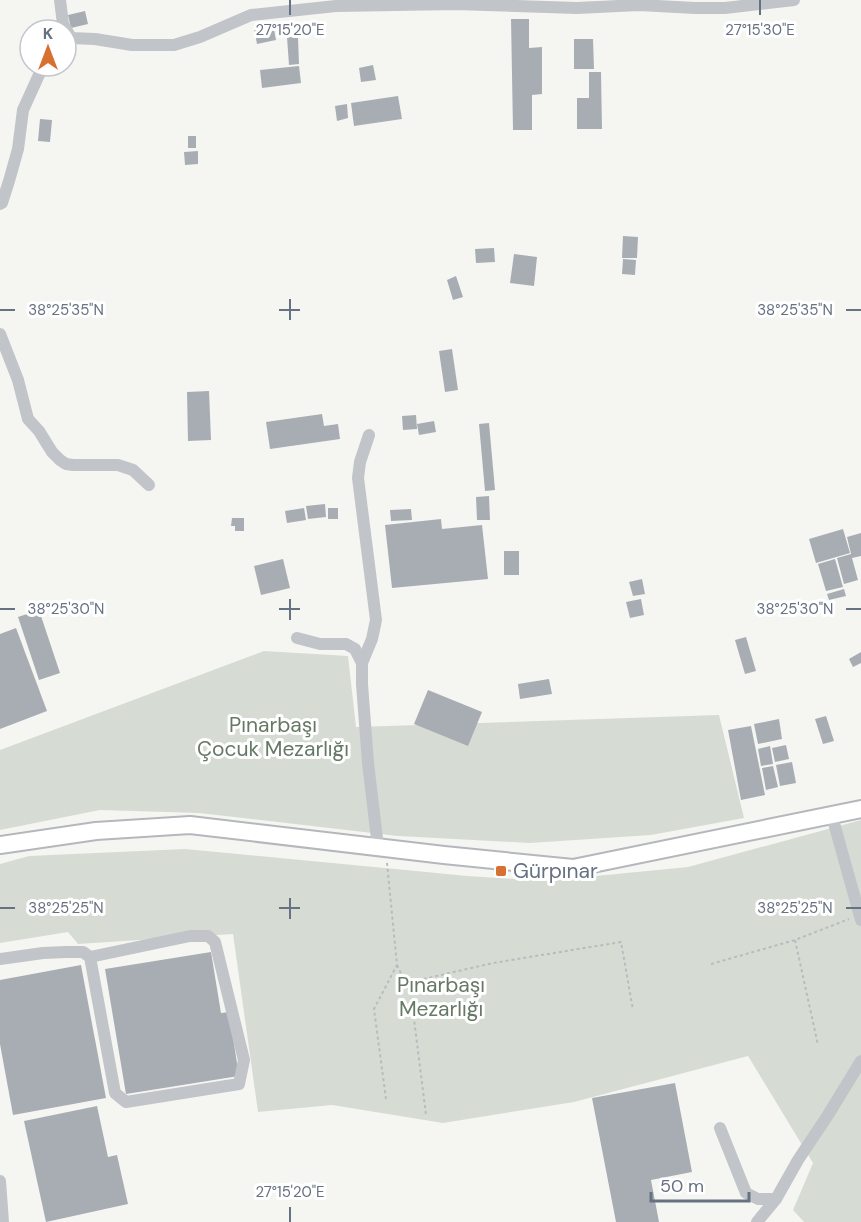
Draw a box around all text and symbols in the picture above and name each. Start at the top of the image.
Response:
north arrow [18,18,78,78]
text: 27°15'20"E [255,20,325,40]
text: 27°15'30"E [725,20,795,40]
text: K [43,23,54,44]
text: 38°25'35"N [28,300,104,320]
text: 38°25'35"N [757,300,833,320]
text: 38°25'30"N [28,599,104,619]
text: 38°25'30"N [757,599,833,619]
park label: Pınarbaşı Çocuk Mezarlığı [197,711,349,763]
place label: Gürpınar [513,857,598,885]
marker: Gürpınar [494,864,508,878]
text: 38°25'25"N [28,898,104,918]
text: 38°25'25"N [757,898,833,918]
park label: Pınarbaşı Mezarlığı [397,971,485,1023]
scale bar [651,1165,748,1203]
text: 50 m [660,1174,704,1198]
text: 27°15'20"E [255,1182,325,1202]

